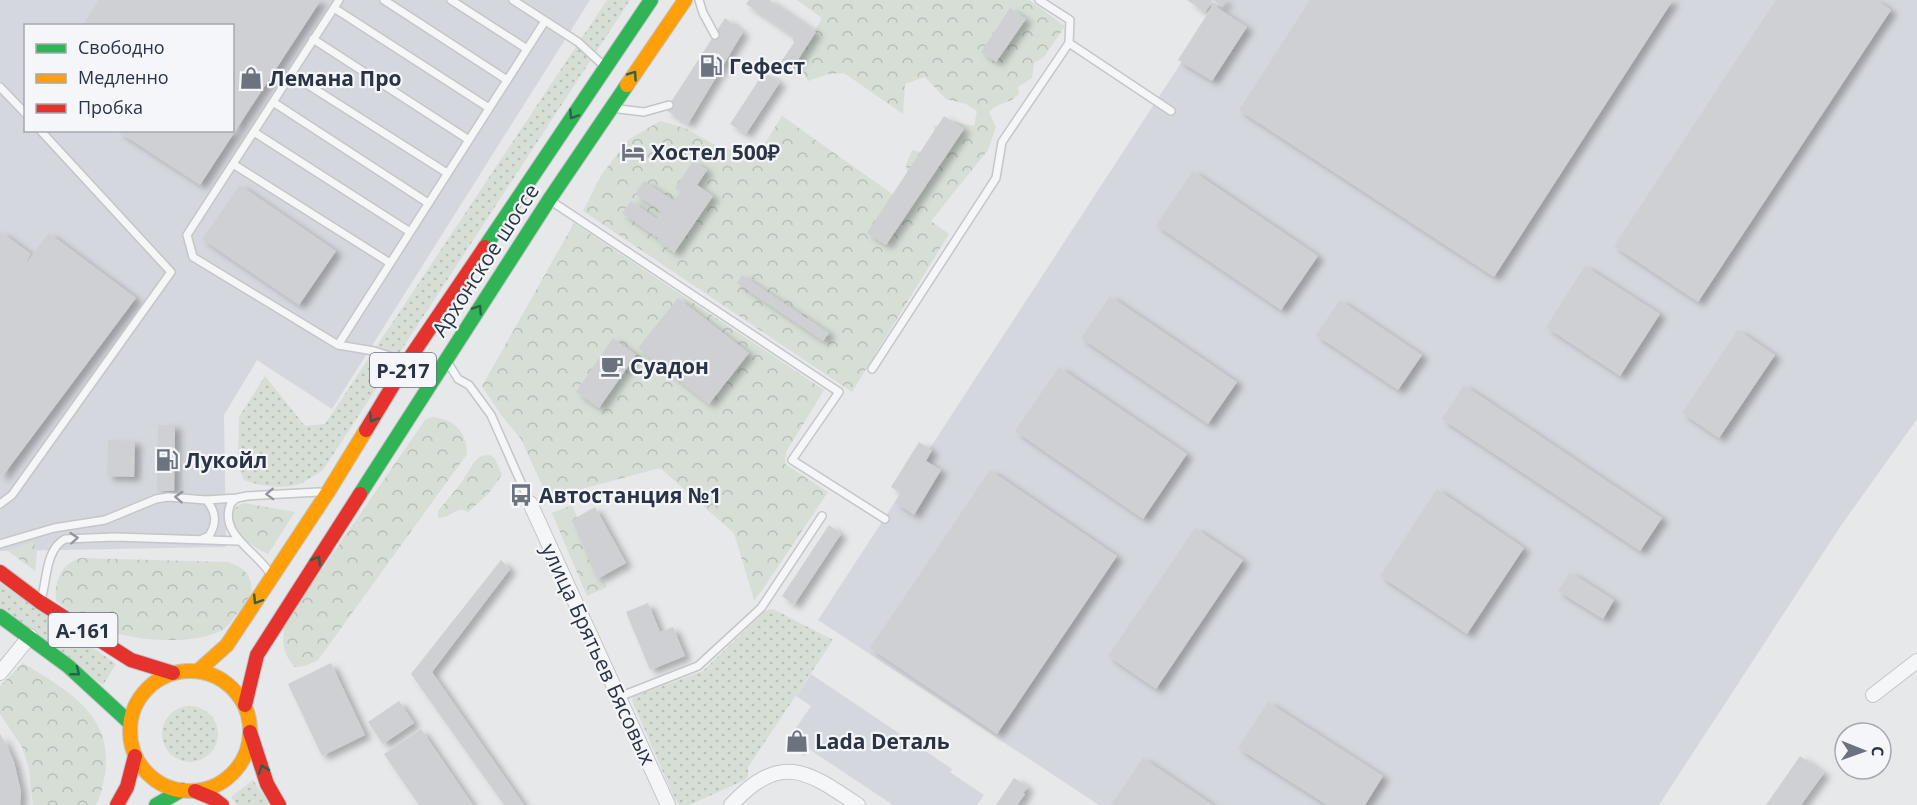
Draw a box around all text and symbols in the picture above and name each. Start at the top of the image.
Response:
legend [24,24,234,132]
text: Свободно [78,35,165,59]
place label: Гефест [729,52,805,80]
fuel station icon: Гефест [698,53,724,79]
place label: Лемана Про [269,64,401,92]
text: Медленно [78,65,169,89]
shop icon: Лемана Про [238,65,264,91]
one-way arrow [626,71,637,82]
text: Пробка [78,95,143,119]
one-way arrow [568,109,580,119]
place label: Хостел 500₽ [651,138,780,166]
hotel icon: Хостел 500₽ [620,139,646,165]
street label: Архонское шоссе [425,178,545,342]
one-way arrow [470,305,481,316]
place label: Суадон [630,352,709,380]
road number: Р-217 [370,353,436,387]
cafe icon: Суадон [599,353,625,379]
one-way arrow [368,412,380,422]
place label: Лукойл [185,446,267,474]
fuel station icon: Лукойл [154,447,180,473]
place label: Автостанция №1 [539,481,721,509]
bus stop icon: Автостанция №1 [508,482,534,508]
one-way arrow [265,488,274,501]
one-way arrow [174,491,183,504]
one-way arrow [70,532,79,545]
street label: улица Брятьев Бясовых [535,539,663,769]
one-way arrow [310,556,321,567]
one-way arrow [253,593,264,604]
road number: А-161 [48,613,118,647]
one-way arrow [69,665,80,676]
north arrow [1833,721,1893,781]
place label: Lada Dеталь [815,727,950,755]
shop icon: Lada Dеталь [784,728,810,754]
text: С [1867,746,1889,757]
one-way arrow [257,764,270,775]

